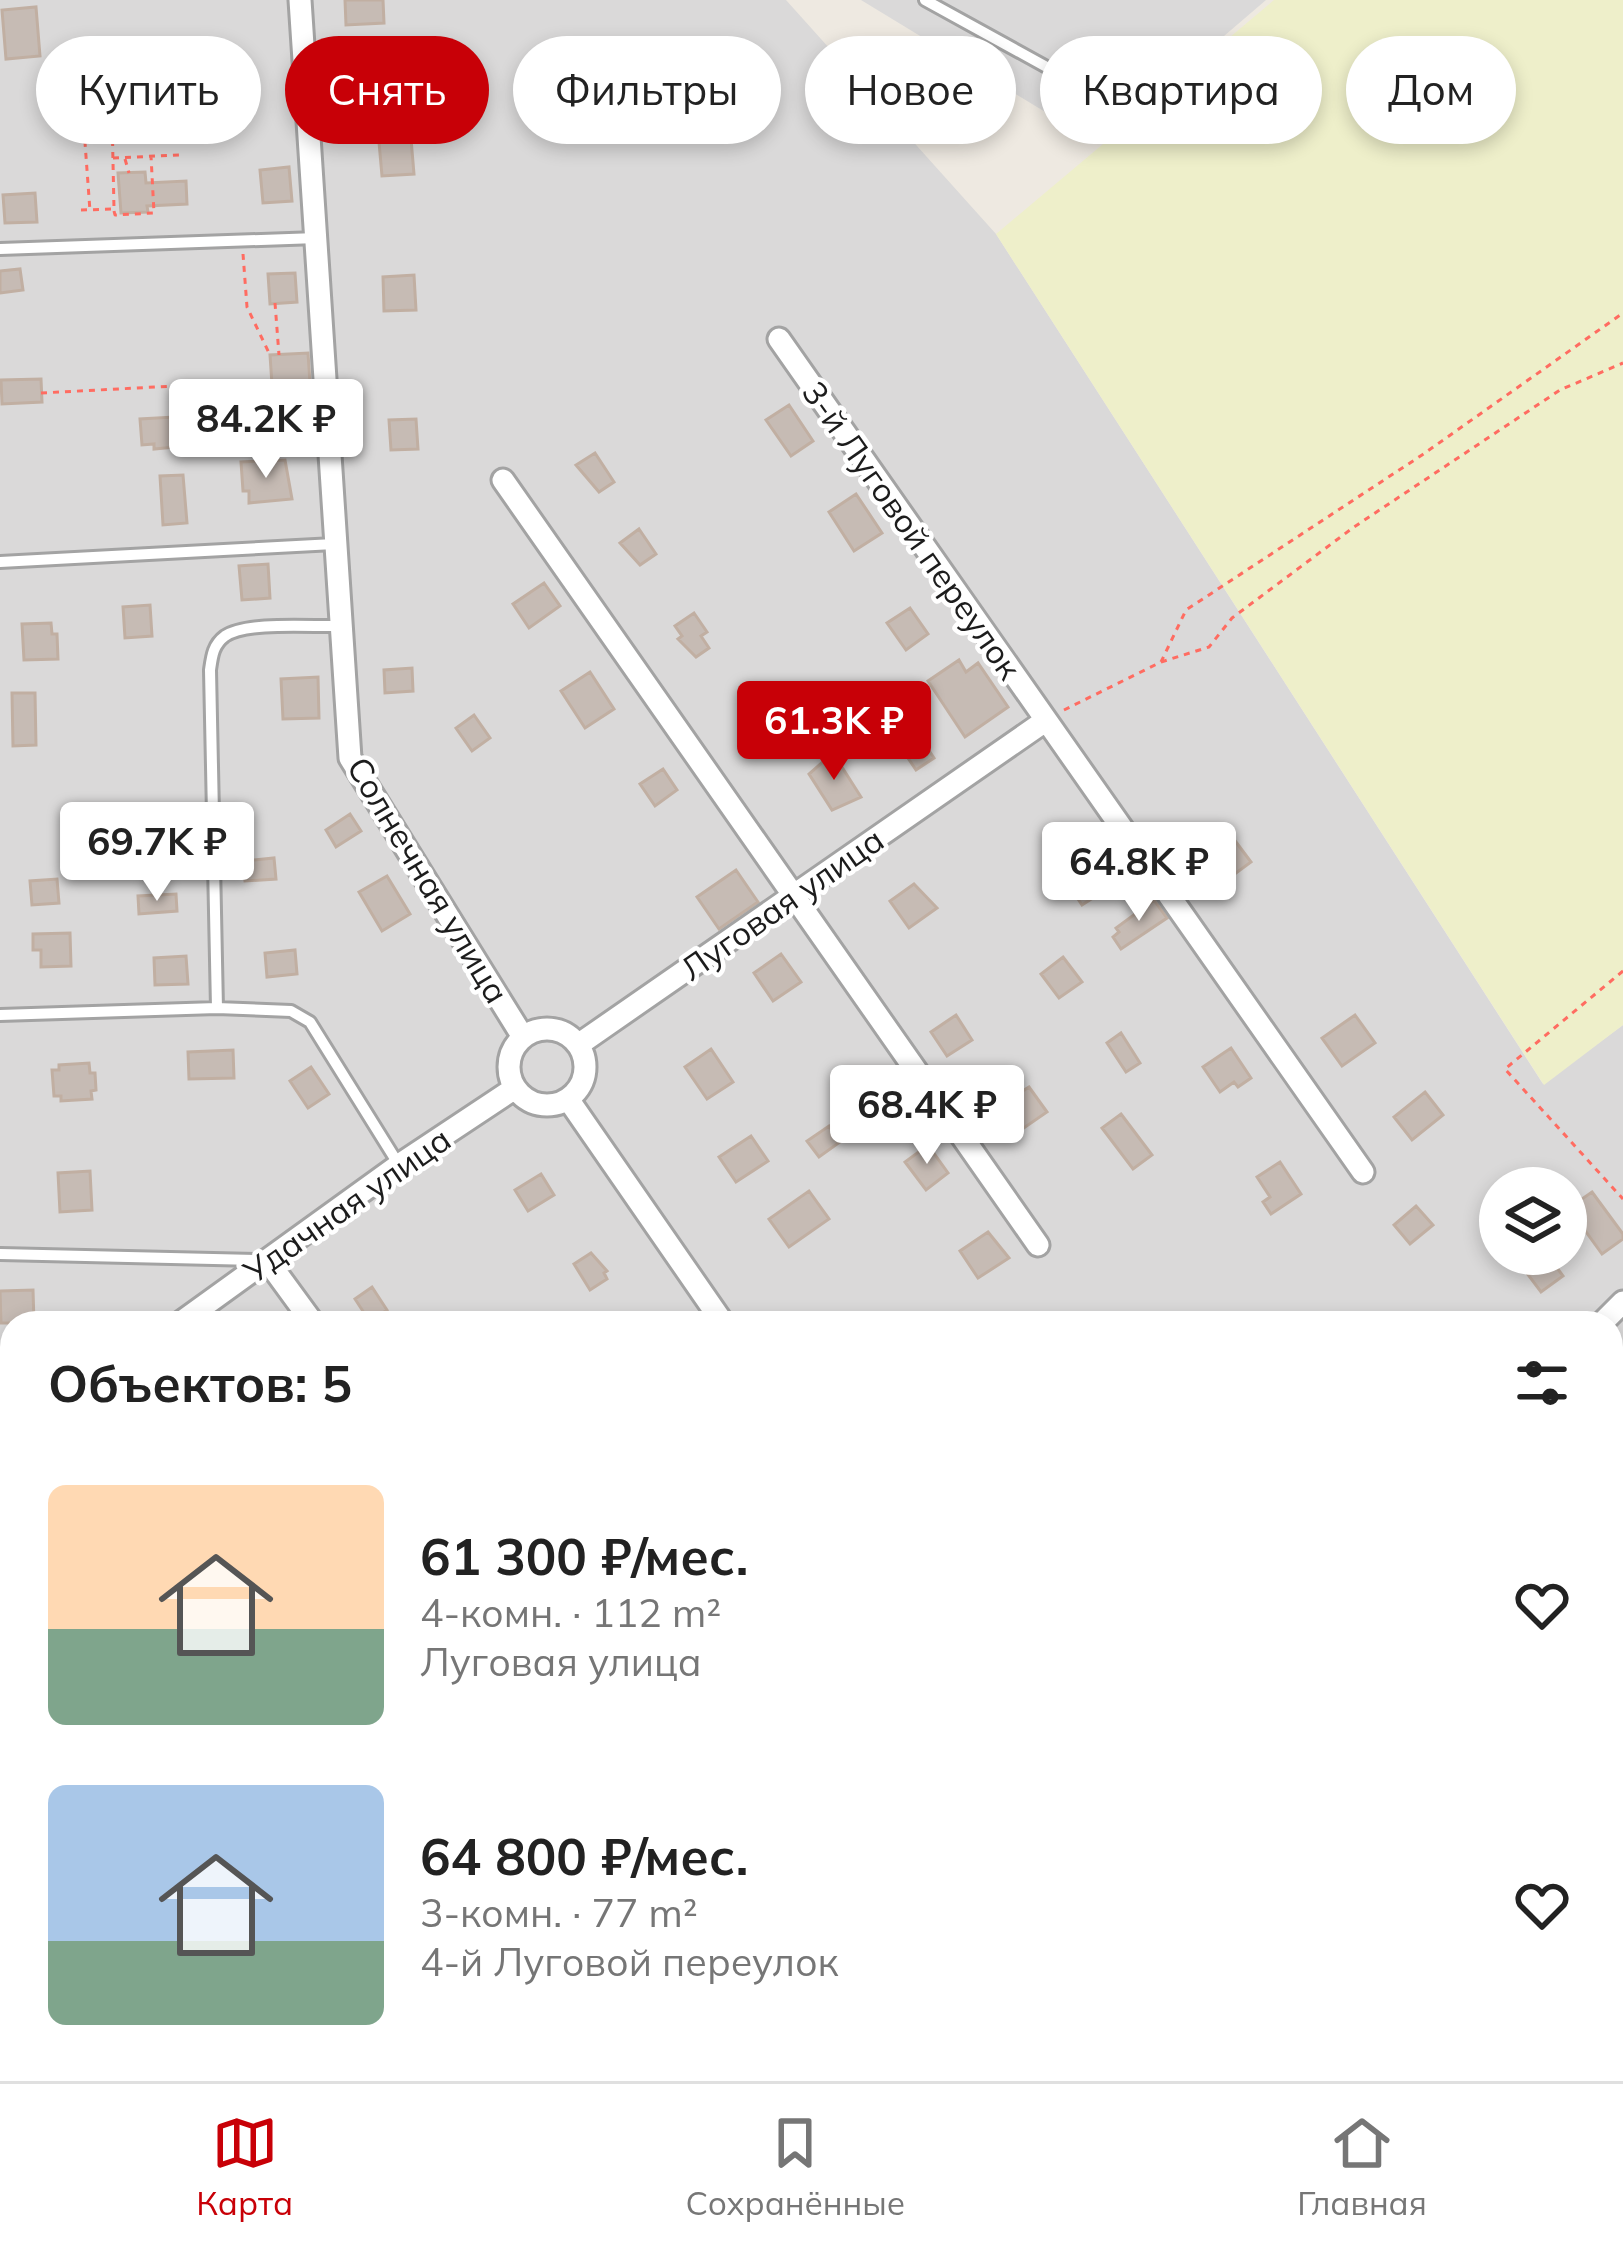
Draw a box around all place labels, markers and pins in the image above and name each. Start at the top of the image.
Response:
pin: 84.2K ₽ [155,379,377,481]
pin: 61.3K ₽ [723,681,945,783]
pin: 69.7K ₽ [46,802,268,904]
pin: 64.8K ₽ [1028,822,1250,924]
pin: 68.4K ₽ [816,1065,1038,1167]

